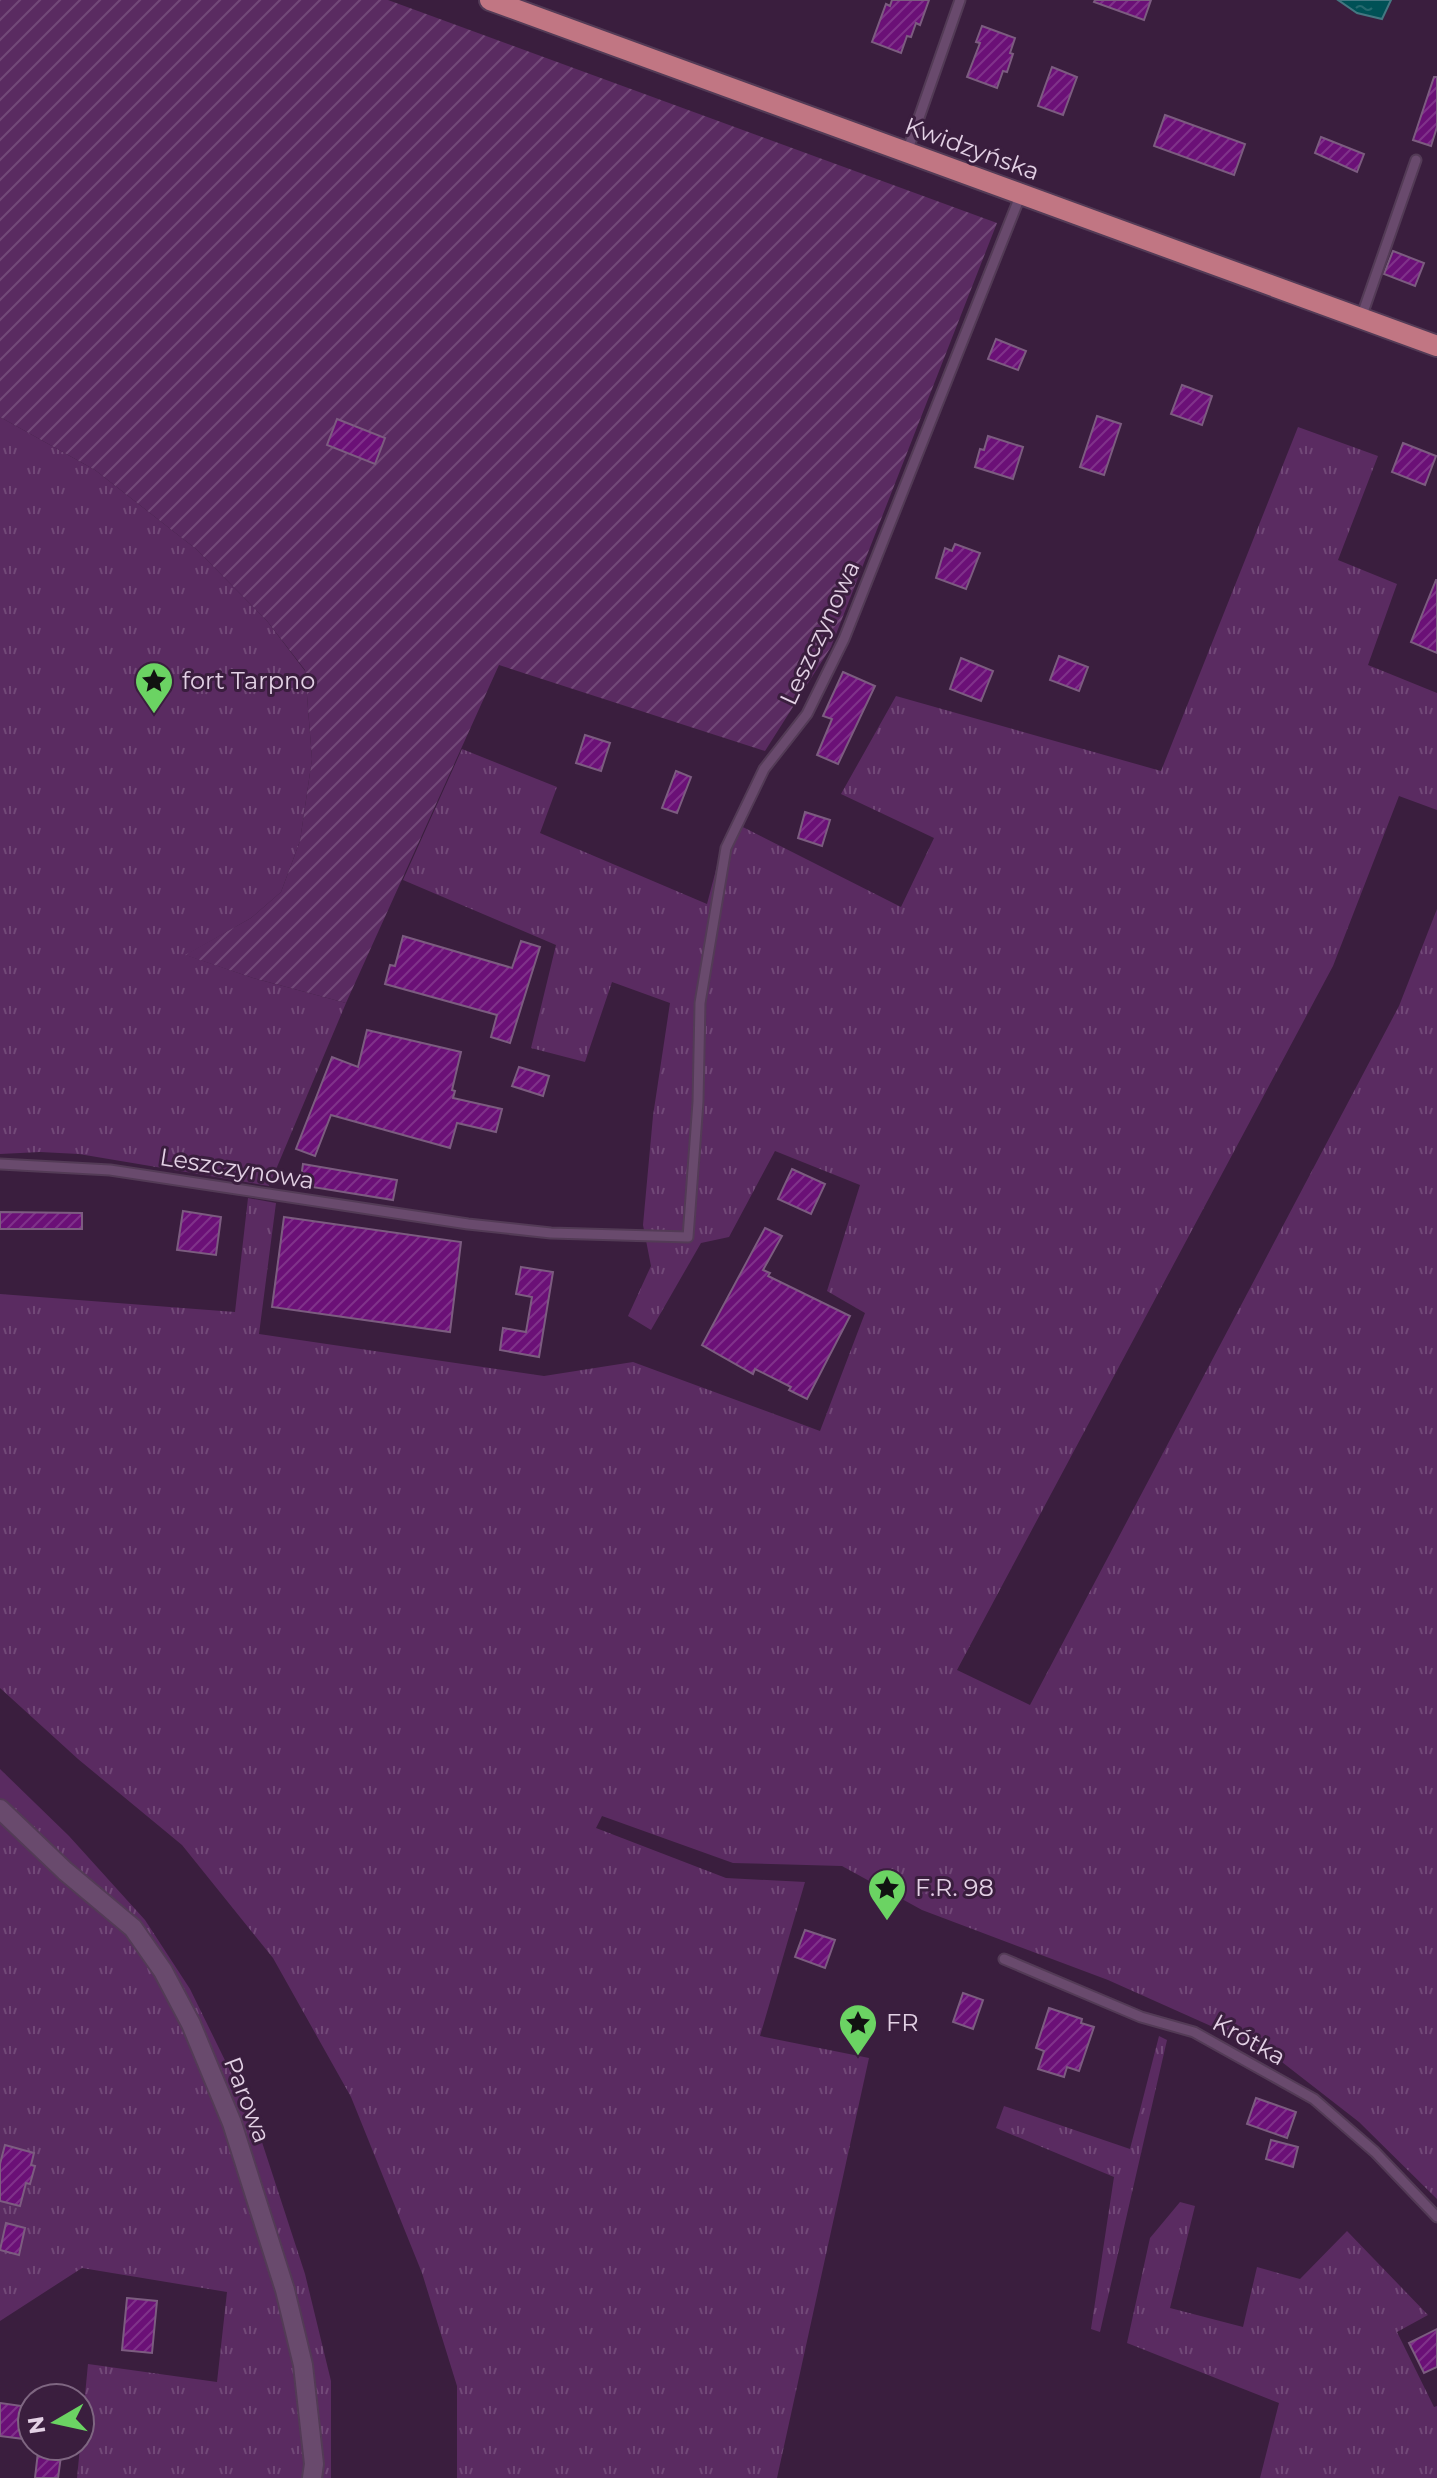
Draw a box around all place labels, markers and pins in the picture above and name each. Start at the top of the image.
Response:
place icon: fort Tarpno [133,660,175,715]
place label: fort Tarpno [182,666,315,695]
place icon: F.R. 98 [866,1867,908,1922]
place label: F.R. 98 [915,1873,994,1902]
place icon: FR [837,2002,879,2057]
place label: FR [886,2008,919,2037]

